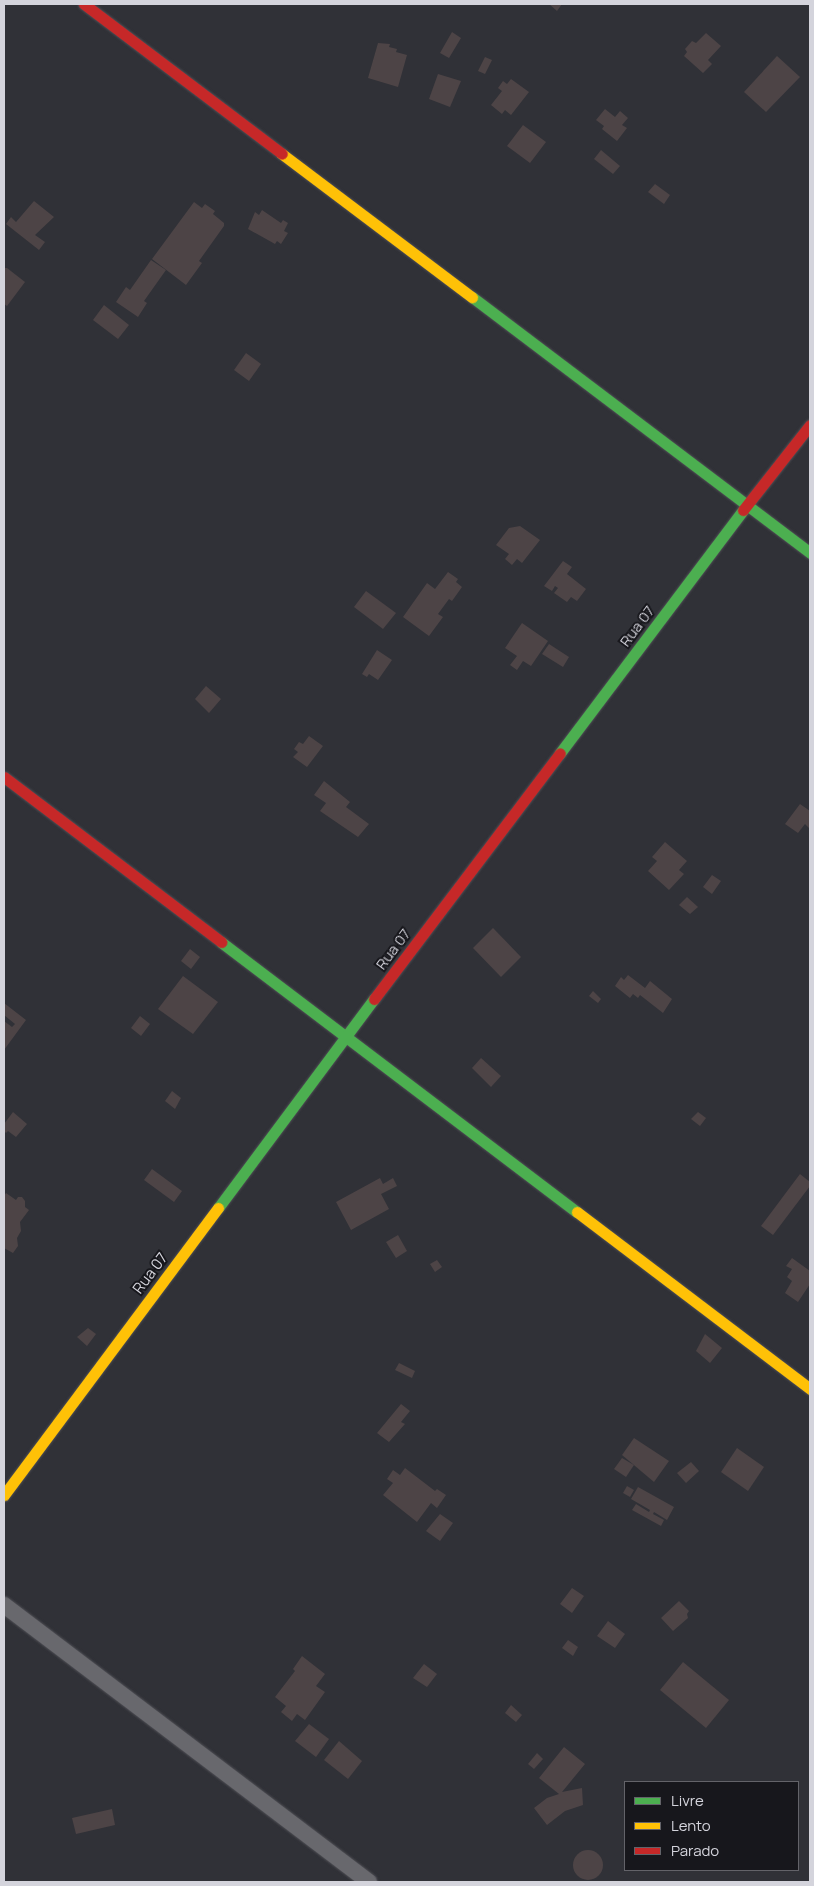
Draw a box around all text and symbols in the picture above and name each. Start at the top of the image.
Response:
street label: Rua 07 [616,602,658,650]
street label: Rua 07 [372,925,414,973]
street label: Rua 07 [129,1249,171,1297]
legend [624,1781,799,1871]
text: Livre [671,1790,704,1811]
text: Lento [671,1815,711,1836]
text: Parado [671,1840,719,1861]

